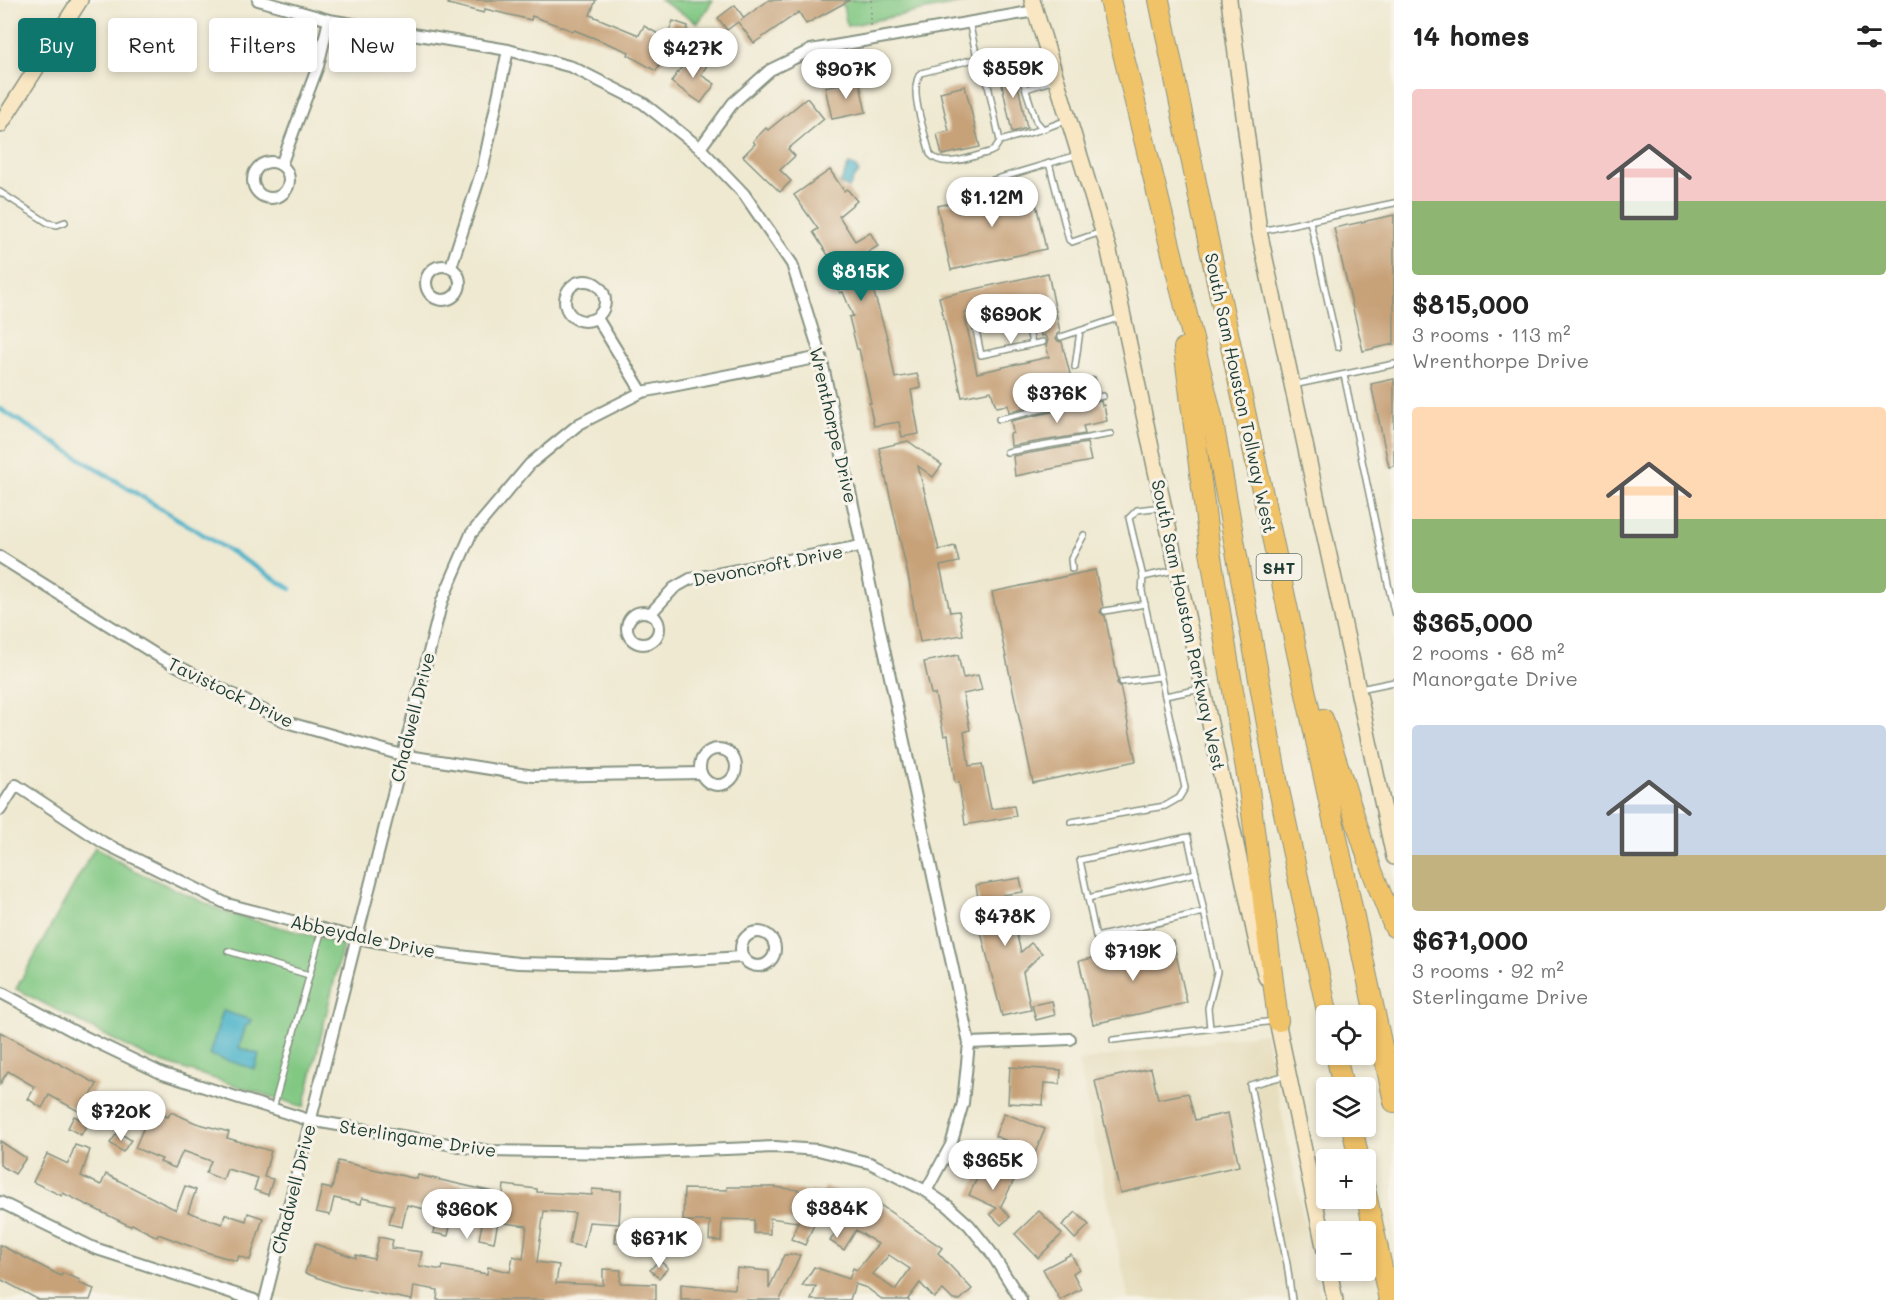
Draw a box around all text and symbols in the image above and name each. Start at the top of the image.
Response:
chip: Buy [18,18,96,72]
chip: Rent [108,18,197,72]
chip: Filters [209,18,317,72]
chip: New [329,18,416,72]
text: 14 homes [1412,19,1530,53]
icon: filters [1853,20,1886,53]
pin: $427K [651,28,735,79]
text: $427K [663,34,723,60]
pin: $859K [971,48,1055,99]
pin: $907K [804,49,888,100]
text: $859K [982,54,1044,80]
text: $907K [815,55,877,81]
icon: home [1595,128,1703,236]
pin: $1.12M [943,177,1041,228]
text: $1.12M [960,183,1024,209]
pin: $815K [819,251,903,302]
street label: South Sam Houston Tollway West [1200,251,1282,535]
text: $815K [832,257,890,283]
text: $815,000 [1412,287,1529,321]
pin: $690K [969,294,1053,345]
text: $690K [980,300,1042,326]
text: 3 rooms · 113 m² [1412,321,1571,347]
street label: Wrenthorpe Drive [804,345,864,505]
text: Wrenthorpe Drive [1412,347,1589,373]
pin: $376K [1015,373,1099,424]
text: $376K [1027,379,1087,405]
icon: home [1595,446,1703,554]
street label: South Sam Houston Parkway West [1146,477,1232,773]
street label: Devoncroft Drive [691,539,845,591]
road number: SHT [1256,554,1302,580]
text: $365,000 [1412,605,1533,639]
text: 2 rooms · 68 m² [1412,639,1565,665]
street label: Chadwell Drive [384,650,440,784]
street label: Tavistock Drive [164,651,298,733]
text: Manorgate Drive [1412,665,1578,691]
icon: home [1595,764,1703,872]
pin: $478K [963,896,1047,947]
text: $478K [974,902,1036,928]
street label: Abbeydale Drive [288,909,438,963]
text: $671,000 [1412,923,1528,957]
pin: $719K [1091,931,1175,982]
text: $719K [1104,937,1162,963]
text: 3 rooms · 92 m² [1412,957,1564,983]
text: Sterlingame Drive [1412,983,1588,1009]
map controls [1316,1005,1376,1281]
button: locate [1316,1005,1376,1065]
button: layers [1316,1077,1376,1137]
pin: $720K [79,1091,163,1142]
text: $720K [91,1097,151,1123]
street label: Sterlingame Drive [338,1114,498,1162]
street label: Chadwell Drive [265,1122,321,1256]
pin: $365K [951,1140,1035,1191]
text: $365K [962,1146,1024,1172]
button: + [1316,1149,1376,1209]
pin: $384K [795,1188,879,1239]
pin: $360K [425,1189,509,1240]
text: $384K [806,1194,868,1220]
text: $360K [436,1195,498,1221]
pin: $671K [617,1218,701,1269]
button: − [1316,1221,1376,1281]
text: $671K [630,1224,688,1250]

